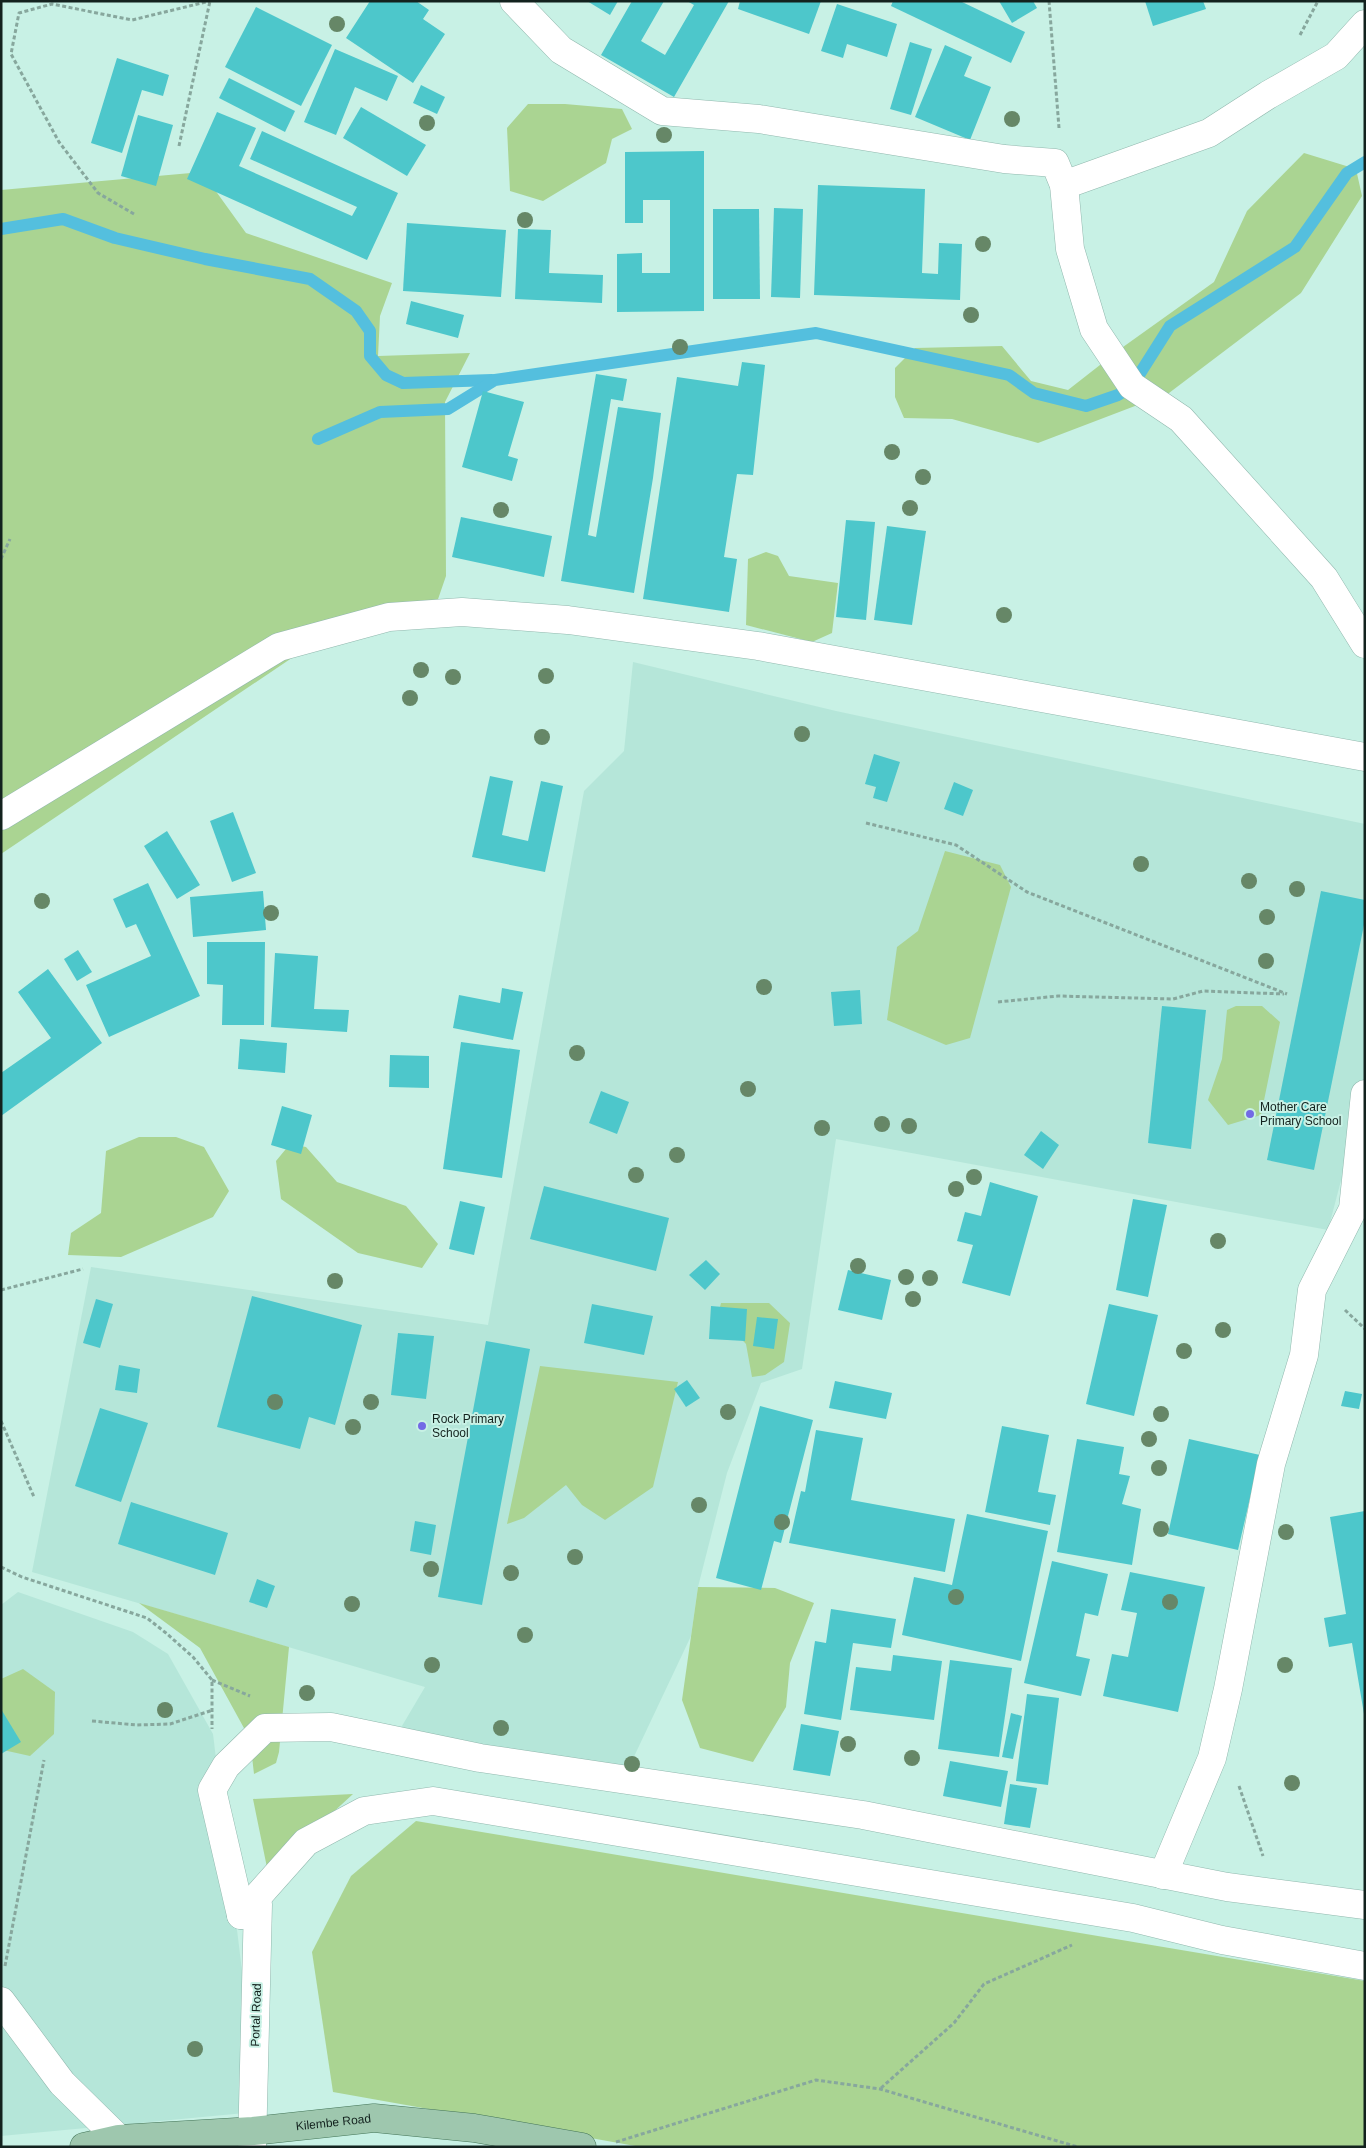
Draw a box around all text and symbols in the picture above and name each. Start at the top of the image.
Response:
place label: Mother Care Primary School [1260,1100,1341,1128]
marker: Mother Care Primary School [1244,1108,1256,1120]
place label: Rock Primary School [432,1412,504,1440]
marker: Rock Primary School [416,1420,428,1432]
street label: Portal Road [248,1983,264,2047]
street label: Kilembe Road [295,2111,372,2133]

